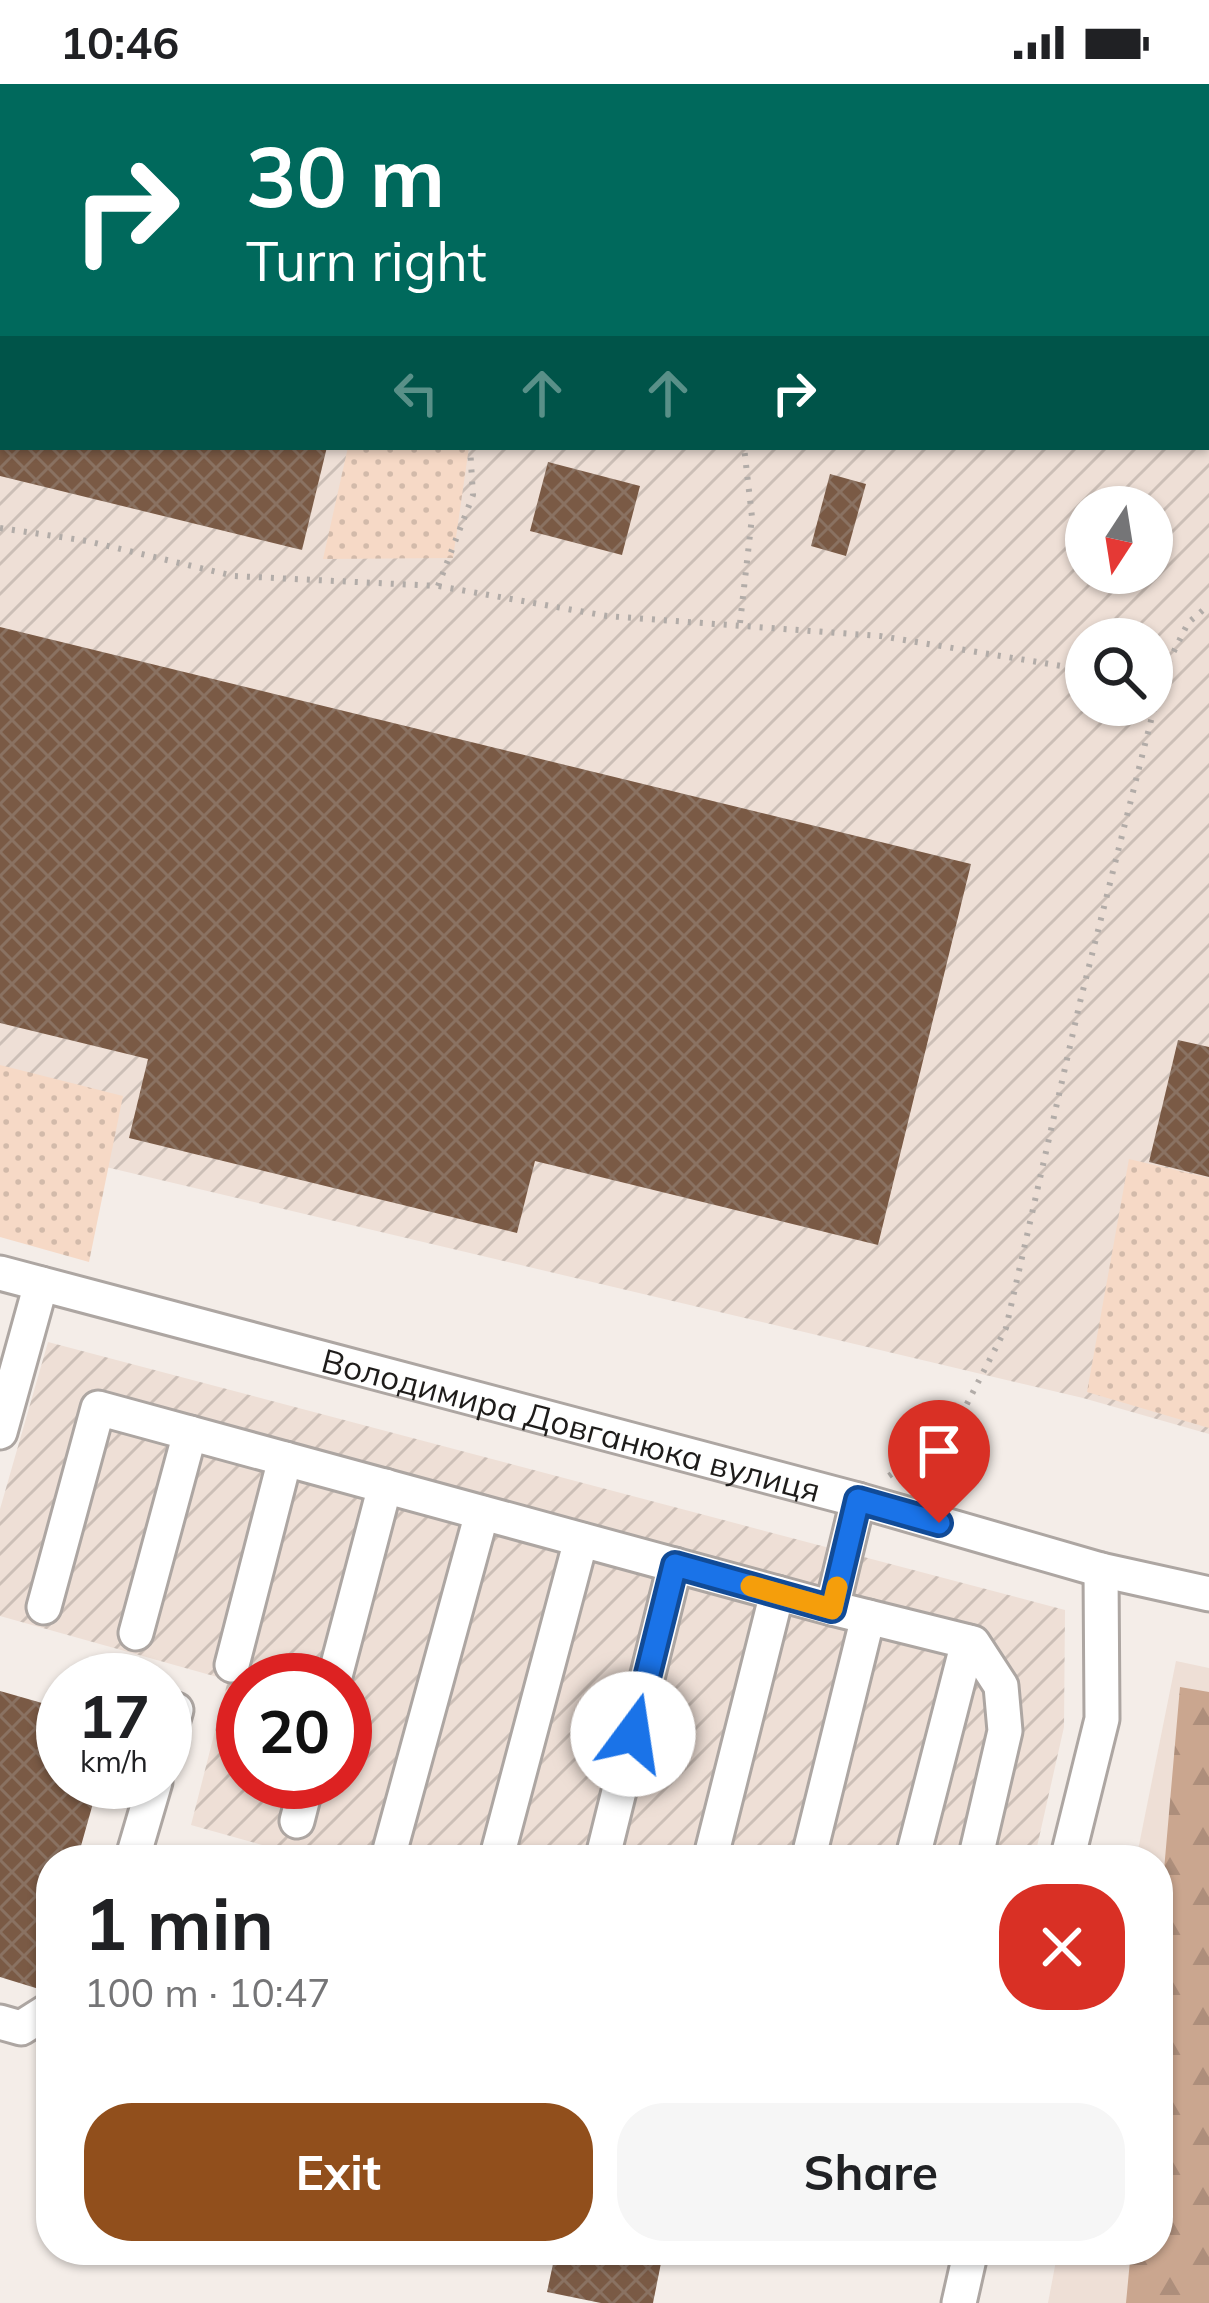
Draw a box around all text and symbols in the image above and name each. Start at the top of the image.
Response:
text: 10:46 [60,14,179,70]
text: 30 m [246,123,445,228]
icon: right [48,132,204,288]
text: Turn right [246,227,487,295]
icon: left [383,360,449,426]
icon: ahead [509,360,575,426]
icon: ahead [635,360,701,426]
icon: right [761,360,827,426]
north arrow [1065,486,1173,594]
map controls [1065,486,1173,726]
button: search [1065,618,1173,726]
street label: Володимира Довганюка вулиця [318,1339,825,1510]
pin [888,1400,990,1523]
icon: arrive [906,1418,972,1484]
speed limit sign: 20 [216,1653,372,1809]
position arrow [570,1671,696,1797]
text: 17 [78,1678,150,1753]
text: km/h [80,1742,148,1780]
text: 1 min [84,1878,274,1968]
button: close [999,1884,1125,2010]
text: 100 m · 10:47 [84,1968,330,2017]
button: Exit [84,2103,593,2241]
button: Share [617,2103,1125,2241]

